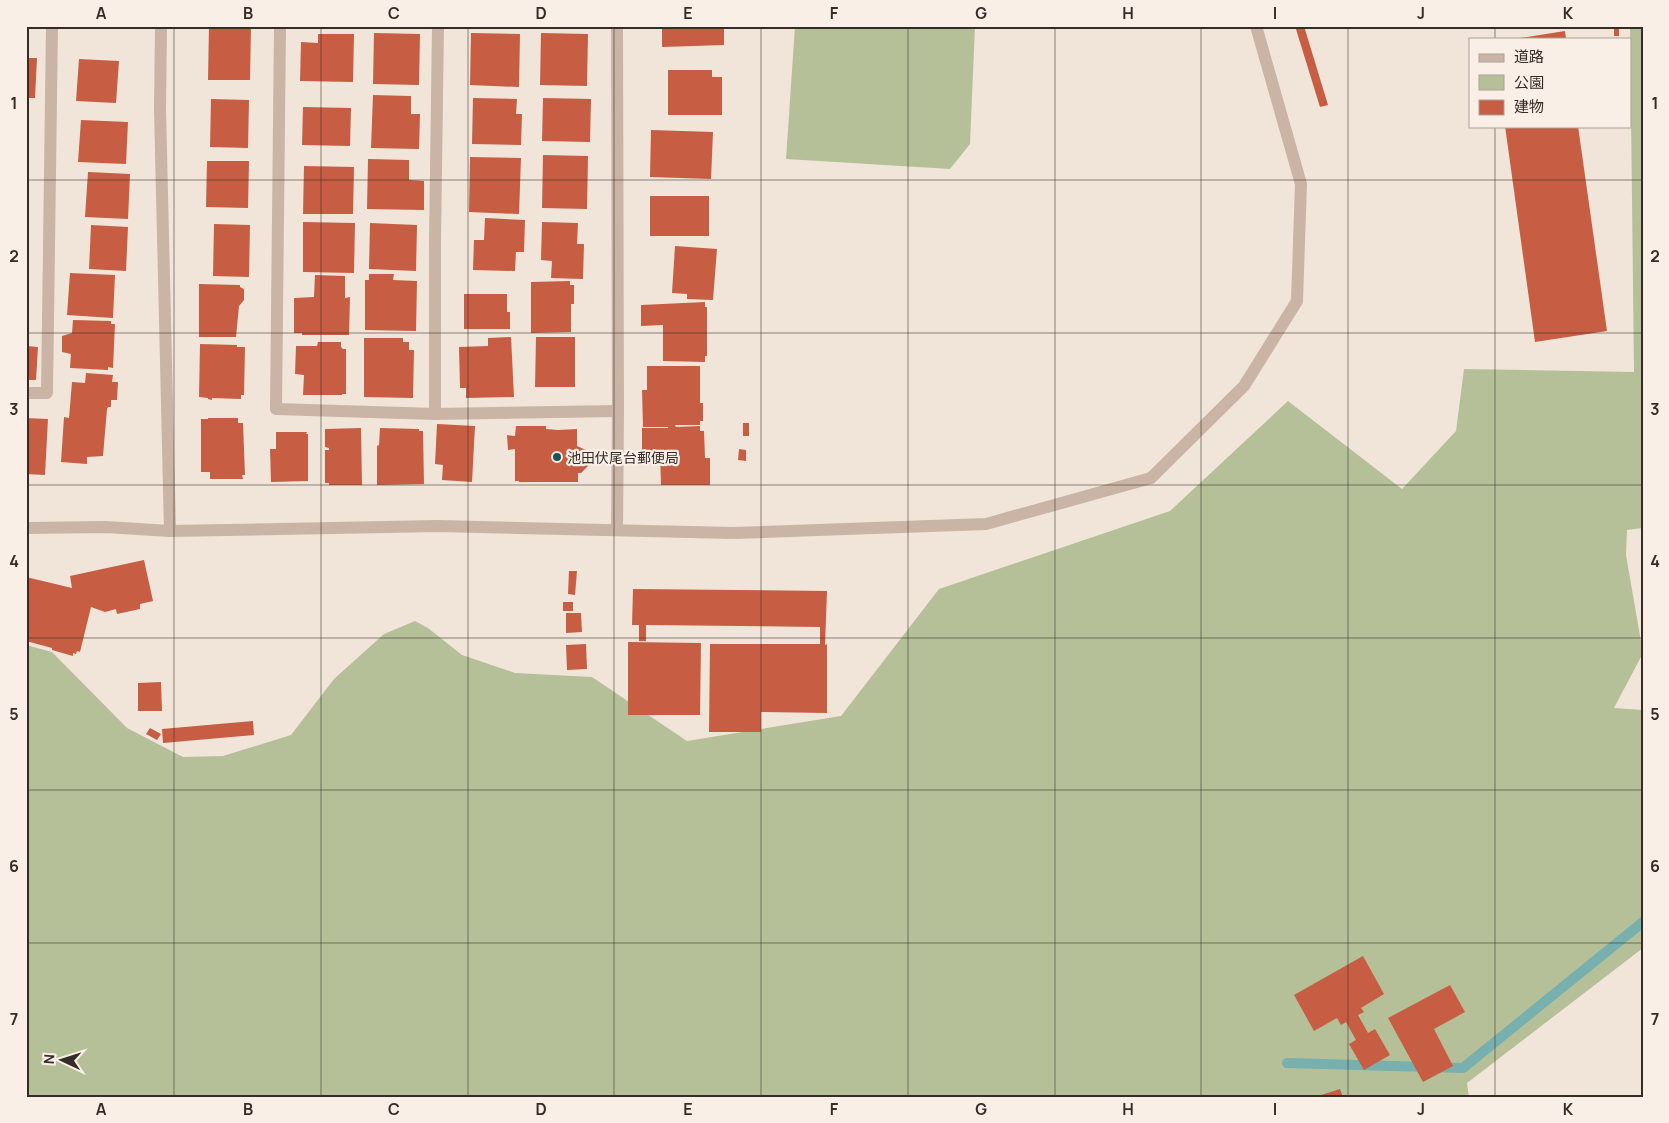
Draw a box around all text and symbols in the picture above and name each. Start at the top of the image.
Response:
text: A [96,2,107,24]
text: B [243,2,253,24]
text: C [388,2,400,24]
text: D [535,2,547,24]
text: E [683,2,693,24]
text: F [830,2,839,24]
text: G [975,2,987,24]
text: H [1122,2,1134,24]
text: I [1273,2,1277,24]
text: J [1417,2,1425,24]
text: K [1563,2,1574,24]
legend [1469,38,1632,128]
text: 道路 [1514,46,1544,67]
text: 公園 [1514,72,1544,93]
text: 1 [10,92,18,114]
text: 1 [1651,92,1659,114]
text: 建物 [1514,96,1544,117]
text: 2 [9,245,19,267]
text: 2 [1650,245,1660,267]
text: 3 [9,398,19,420]
text: 3 [1650,398,1660,420]
place label: 池田伏尾台郵便局 [567,448,679,467]
marker: 池田伏尾台郵便局 [551,451,563,463]
text: 4 [9,550,19,572]
text: 4 [1650,550,1660,572]
text: 5 [9,703,19,725]
text: 5 [1650,703,1660,725]
text: 6 [9,855,19,877]
text: 6 [1650,855,1660,877]
text: 7 [10,1008,18,1030]
text: 7 [1651,1008,1659,1030]
north arrow [38,1036,88,1086]
text: N [39,1053,58,1065]
text: A [96,1098,107,1120]
text: B [243,1098,253,1120]
text: C [388,1098,400,1120]
text: D [535,1098,547,1120]
text: E [683,1098,693,1120]
text: F [830,1098,839,1120]
text: G [975,1098,987,1120]
text: H [1122,1098,1134,1120]
text: I [1273,1098,1277,1120]
text: J [1417,1098,1425,1120]
text: K [1563,1098,1574,1120]

